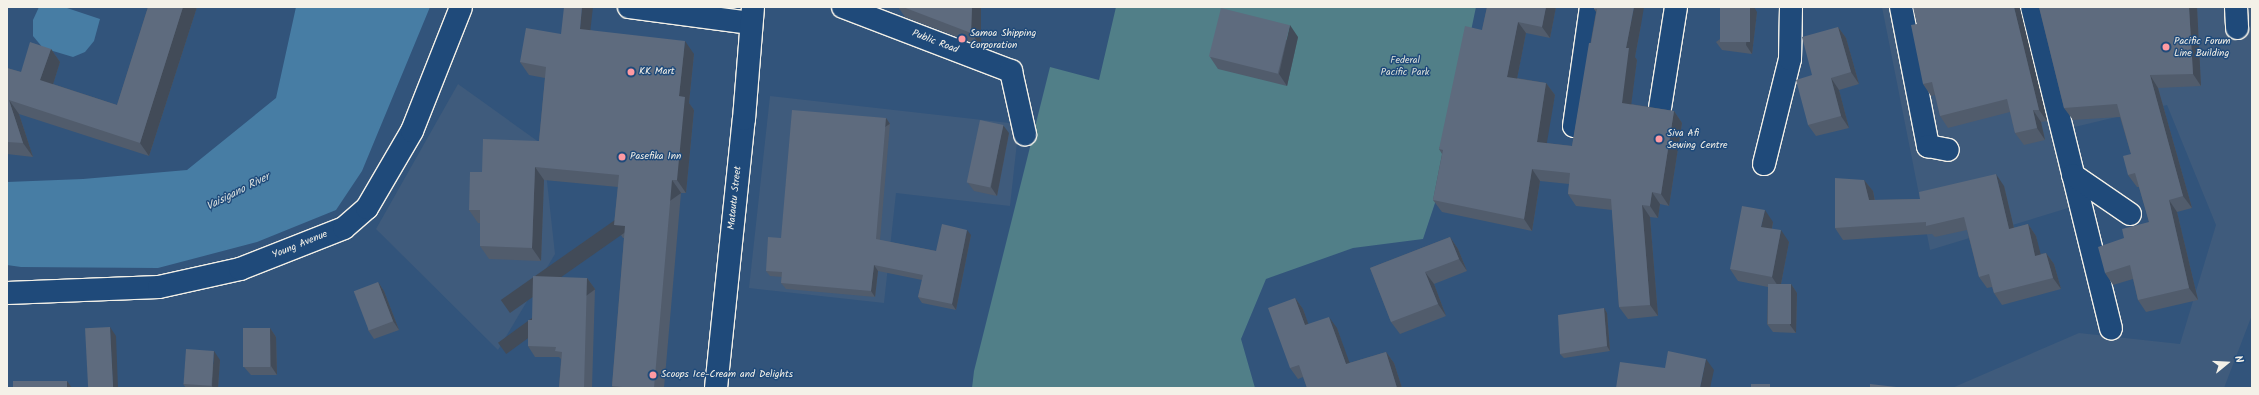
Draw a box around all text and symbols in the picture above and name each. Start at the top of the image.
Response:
place label: Samoa Shipping Corporation [970,27,1036,50]
street label: Public Road [910,28,960,56]
marker: Samoa Shipping Corporation [957,34,967,44]
place label: Pacific Forum Line Building [2174,35,2231,58]
marker: Pacific Forum Line Building [2161,42,2171,52]
park label: Federal Pacific Park [1381,54,1429,78]
place label: KK Mart [639,66,675,78]
marker: KK Mart [626,67,636,77]
place label: Siva Afi Sewing Centre [1667,127,1728,150]
marker: Siva Afi Sewing Centre [1654,134,1664,144]
place label: Pasefika Inn [630,151,681,163]
marker: Pasefika Inn [617,152,627,162]
street label: Matautu Street [726,166,744,230]
water label: Vaisigano River [204,170,272,214]
street label: Young Avenue [271,228,329,262]
north arrow [2207,343,2247,383]
text: N [2229,353,2248,365]
place label: Scoops Ice-Cream and Delights [661,369,793,381]
marker: Scoops Ice-Cream and Delights [648,370,658,380]

